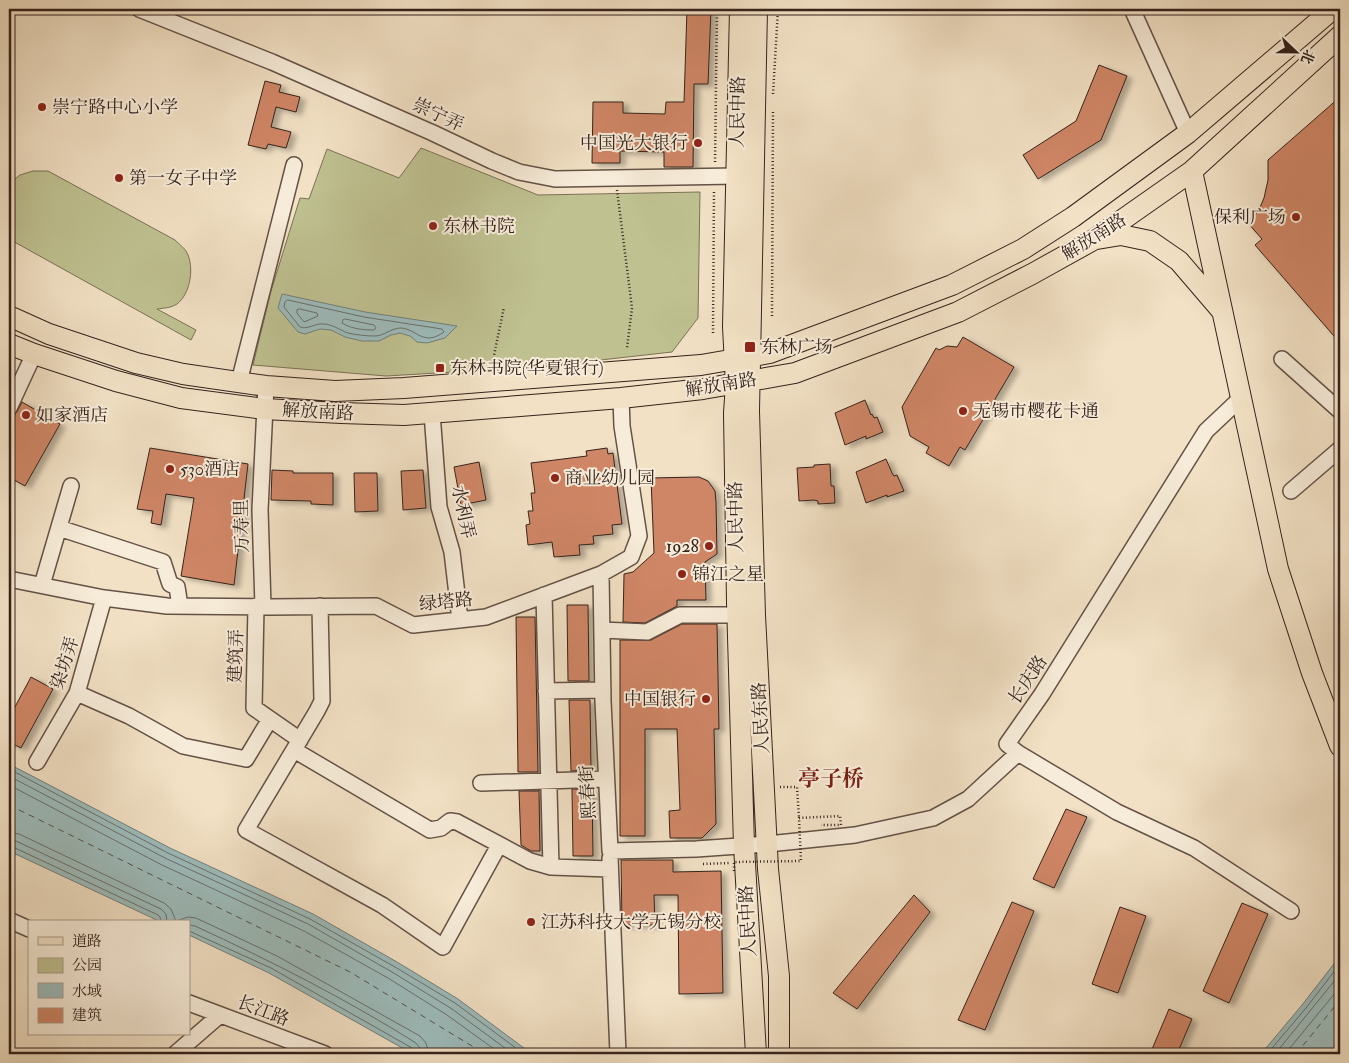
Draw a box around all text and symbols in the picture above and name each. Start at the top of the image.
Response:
north arrow [1272,28,1322,78]
text: 北 [1297,47,1318,66]
street label: 人民中路 [726,76,750,148]
street label: 崇宁弄 [409,93,467,137]
place label: 崇宁路中心小学 [52,96,178,119]
marker: 崇宁路中心小学 [36,101,48,113]
place label: 中国光大银行 [580,132,688,155]
marker: 中国光大银行 [692,137,704,149]
place label: 第一女子中学 [129,167,237,190]
marker: 第一女子中学 [113,172,125,184]
place label: 保利广场 [1214,206,1286,229]
street label: 解放南路 [1057,208,1131,266]
marker: 保利广场 [1290,211,1302,223]
place label: 东林书院 [443,215,515,238]
marker: 东林书院 [427,220,439,232]
place label: 东林广场 [761,336,833,359]
marker: 东林广场 [743,340,757,354]
place label: 东林书院(华夏银行) [450,357,604,380]
marker: 东林书院(华夏银行) [434,362,446,374]
street label: 解放南路 [684,368,758,402]
street label: 解放南路 [281,399,355,425]
place label: 无锡市樱花卡通 [973,400,1099,423]
place label: 如家酒店 [36,404,108,427]
marker: 无锡市樱花卡通 [957,405,969,417]
marker: 如家酒店 [20,409,32,421]
place label: 530酒店 [180,458,240,481]
marker: 530酒店 [164,463,176,475]
place label: 商业幼儿园 [565,467,655,490]
marker: 商业幼儿园 [549,472,561,484]
street label: 人民中路 [724,481,748,553]
street label: 水利弄 [446,483,480,541]
street label: 万寿里 [230,499,254,553]
place label: 1928 [666,535,699,558]
marker: 1928 [703,540,715,552]
place label: 锦江之星 [692,563,764,586]
marker: 锦江之星 [676,568,688,580]
street label: 绿塔路 [418,588,474,616]
street label: 建筑弄 [224,629,248,683]
street label: 染坊弄 [46,634,84,692]
street label: 长庆路 [1003,651,1053,709]
street label: 人民东路 [748,681,774,755]
place label: 中国银行 [624,688,696,711]
marker: 中国银行 [700,693,712,705]
street label: 熙春街 [575,764,601,820]
district label: 亭子桥 [798,765,864,793]
street label: 人民中路 [735,884,761,958]
place label: 江苏科技大学无锡分校 [541,911,721,934]
marker: 江苏科技大学无锡分校 [525,916,537,928]
legend [28,920,190,1036]
text: 道路 [72,932,102,951]
text: 公园 [72,956,102,975]
text: 水域 [72,982,102,1001]
street label: 长江路 [234,991,292,1031]
text: 建筑 [72,1006,102,1025]

